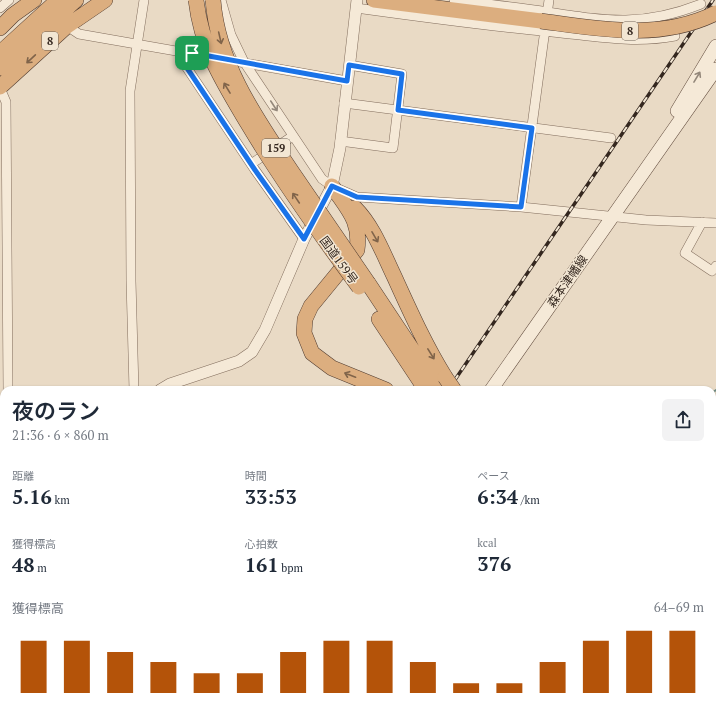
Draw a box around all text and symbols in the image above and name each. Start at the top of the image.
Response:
road number: 8 [622,22,638,40]
one-way arrow [217,31,225,44]
road number: 8 [42,32,58,50]
pin [175,36,209,70]
icon: arrive [181,42,203,64]
one-way arrow [26,54,36,64]
one-way arrow [694,71,702,83]
one-way arrow [222,82,230,94]
one-way arrow [270,100,278,112]
road number: 159 [262,139,290,157]
one-way arrow [291,192,299,204]
one-way arrow [372,231,380,243]
street label: 国道159号 [317,233,361,287]
street label: 森本津幡線 [544,252,590,310]
one-way arrow [427,349,435,360]
one-way arrow [344,370,356,378]
text: 夜のラン [12,396,100,425]
button: share [662,399,704,441]
text: 21:36 · 6 × 860 m [12,426,109,444]
text: 距離 [12,469,34,483]
text: 時間 [245,469,267,483]
text: ペース [477,469,510,483]
text: 5.16 [12,483,52,510]
text: 33:53 [245,483,297,510]
text: 6:34 [477,483,518,510]
text: km [52,493,70,507]
text: /km [518,493,540,507]
text: kcal [477,536,497,550]
text: 獲得標高 [12,537,56,551]
text: 心拍数 [245,537,278,551]
text: 376 [477,550,511,577]
text: 48 [12,551,35,578]
text: 161 [245,551,279,578]
text: m [35,561,47,575]
text: bpm [279,561,303,575]
text: 64–69 m [654,598,704,616]
text: 獲得標高 [12,599,64,617]

